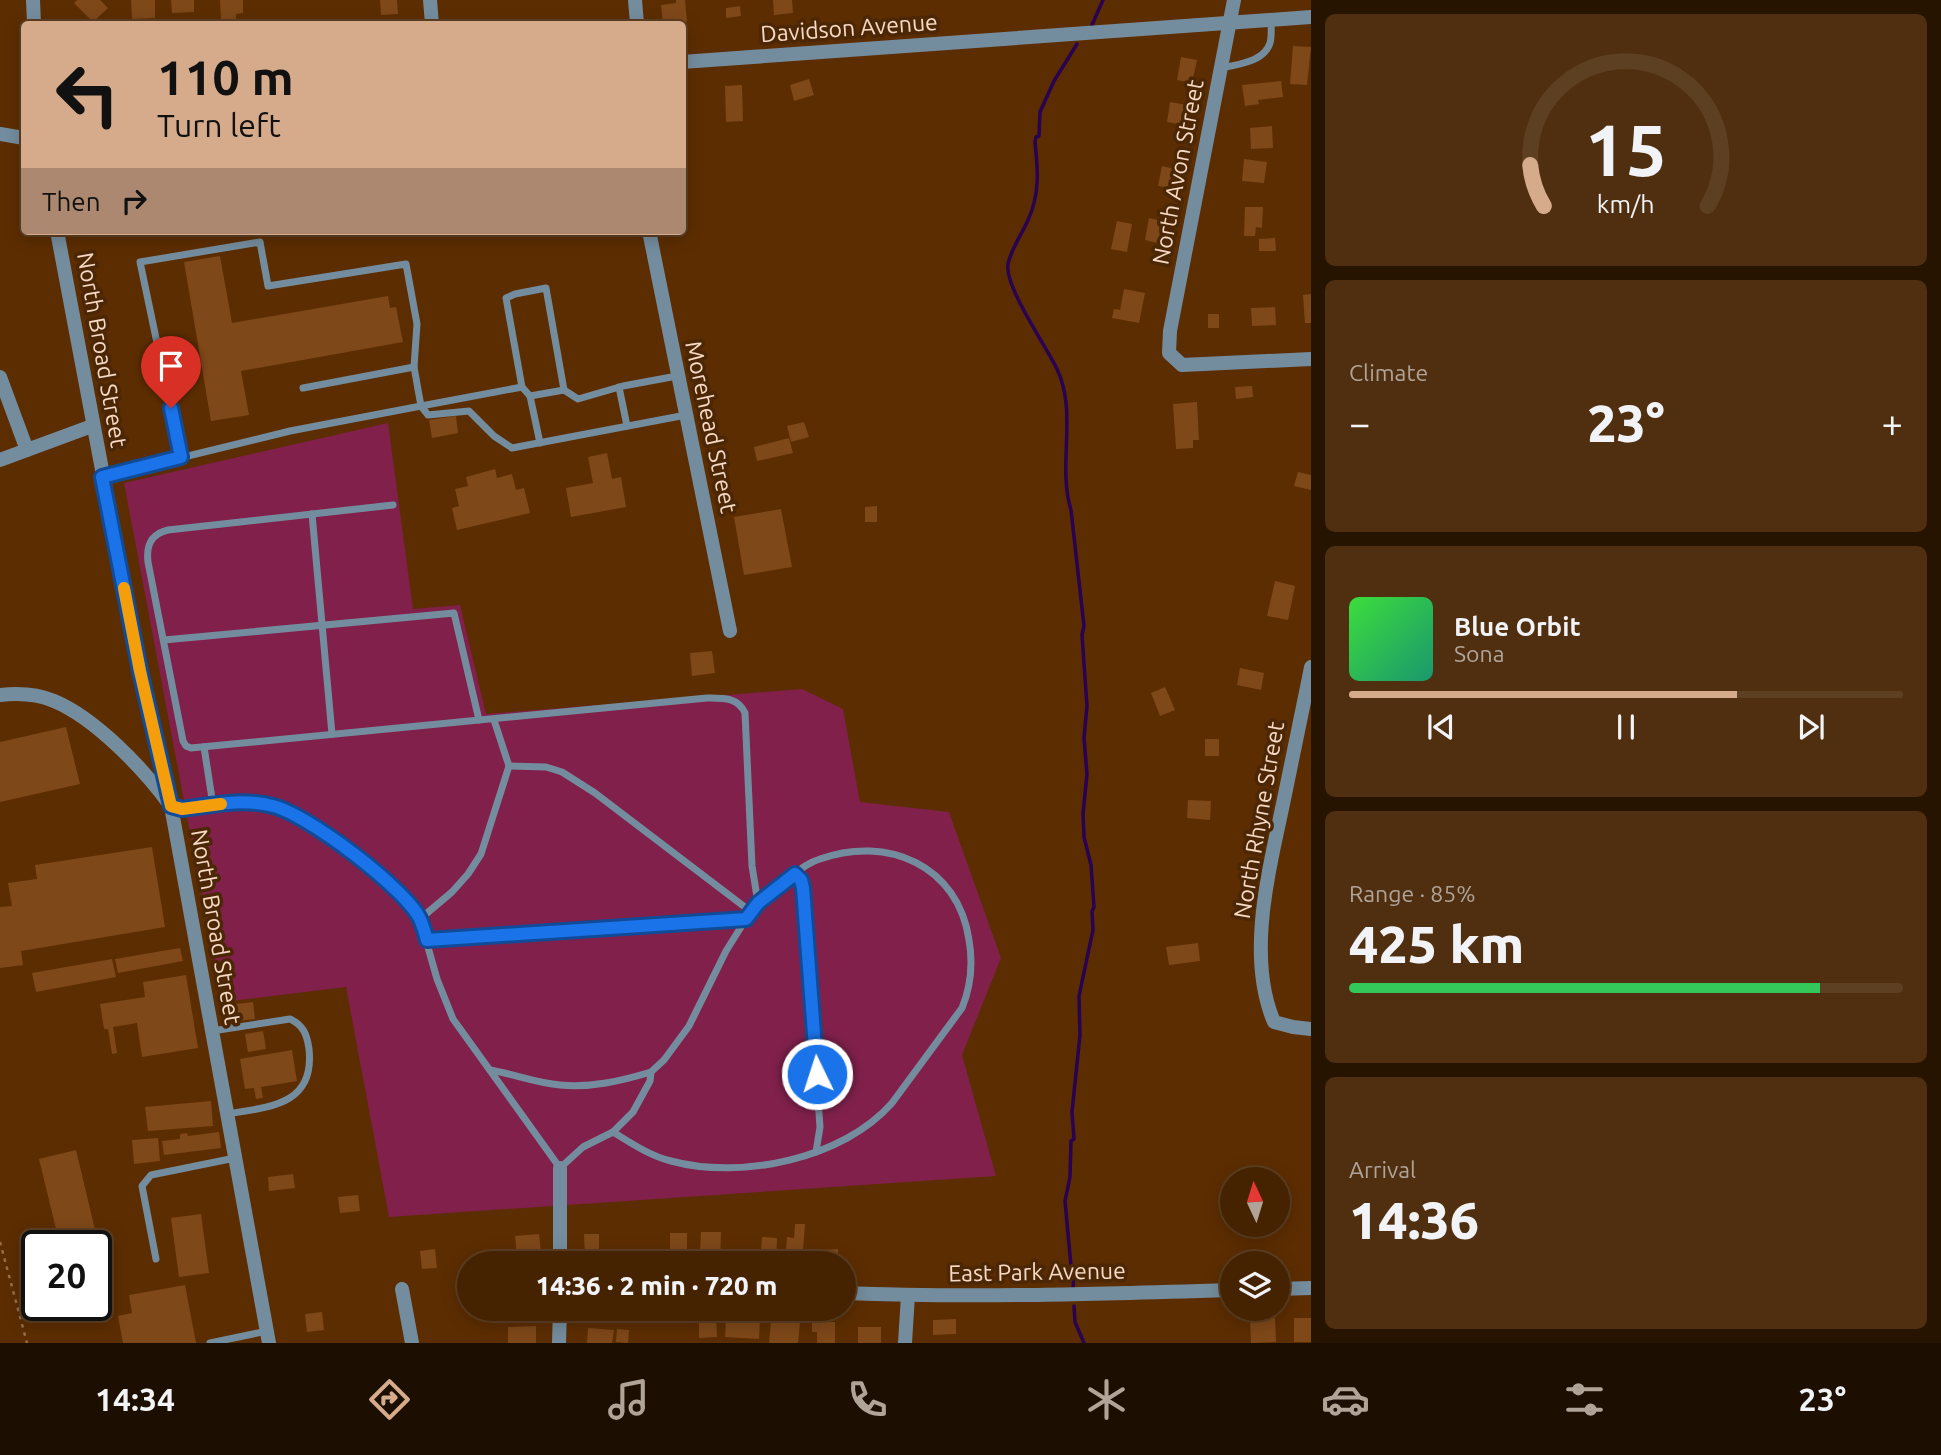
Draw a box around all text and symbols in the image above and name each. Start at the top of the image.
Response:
street label: Davidson Avenue [759,9,938,46]
icon: left [42,49,133,140]
text: 110 m [157,49,294,104]
street label: North Avon Street [1147,77,1208,267]
text: Turn left [157,107,281,143]
text: 15 [1585,108,1667,190]
icon: right [115,182,153,220]
text: Then [42,187,101,216]
text: km/h [1597,190,1655,218]
street label: North Broad Street [73,250,132,449]
pin [141,336,201,408]
street label: Morehead Street [681,339,742,515]
icon: arrive [152,347,190,385]
text: Climate [1349,360,1428,385]
text: 23° [1587,394,1665,452]
text: − [1349,402,1370,444]
text: + [1882,402,1903,444]
text: Blue Orbit [1454,612,1581,641]
text: Sona [1454,641,1504,666]
icon: previous [1422,708,1460,746]
icon: pause [1607,708,1645,746]
icon: next [1792,708,1830,746]
street label: North Rhyne Street [1229,719,1288,920]
street label: North Broad Street [187,827,246,1026]
text: Range · 85% [1349,881,1476,906]
text: 425 km [1349,915,1524,973]
position arrow [780,1037,854,1111]
text: Arrival [1349,1157,1416,1182]
north arrow [1220,1167,1290,1237]
map controls [1220,1167,1290,1321]
text: 14:36 [1349,1191,1479,1249]
speed limit sign: 20 [21,1230,112,1321]
button: layers [1220,1251,1290,1321]
street label: East Park Avenue [948,1257,1126,1286]
text: 14:36 · 2 min · 720 m [536,1271,777,1300]
icon: directions [365,1375,414,1424]
icon: music [604,1375,653,1424]
icon: phone [843,1375,892,1424]
icon: climate [1082,1375,1131,1424]
icon: car [1321,1375,1370,1424]
icon: filters [1560,1375,1609,1424]
text: 14:34 [95,1381,175,1417]
text: 23° [1799,1381,1846,1417]

